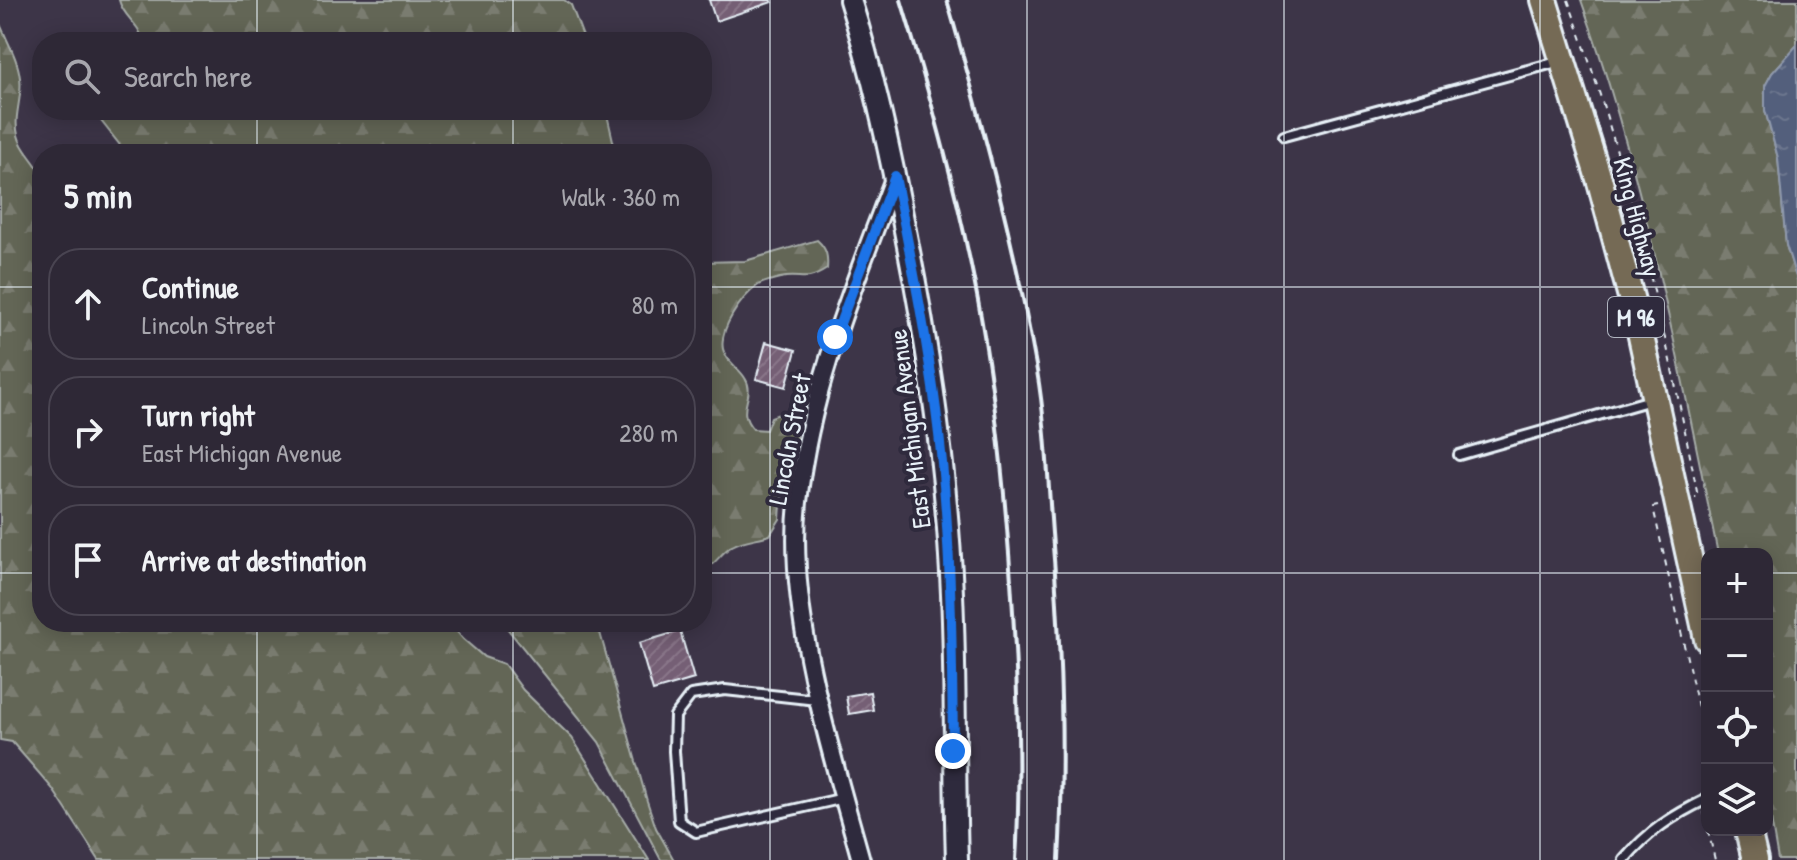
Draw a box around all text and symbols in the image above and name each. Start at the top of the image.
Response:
search box [32,32,712,120]
icon: search [60,54,104,98]
text: Search here [124,56,252,96]
street label: King Highway [1605,153,1671,281]
text: 5 min [64,173,132,219]
text: Walk · 360 m [562,179,680,214]
text: Continue [142,267,239,307]
icon: ahead [66,282,110,326]
text: 80 m [631,287,678,322]
road number: M 96 [1608,297,1664,337]
text: Lincoln Street [142,307,275,342]
route start [817,319,853,355]
street label: East Michigan Avenue [879,328,939,530]
street label: Lincoln Street [759,369,819,508]
text: Turn right [142,395,255,435]
icon: right [66,410,110,454]
text: 280 m [619,415,678,450]
text: East Michigan Avenue [142,435,342,470]
icon: arrive [66,538,110,582]
text: Arrive at destination [142,540,367,580]
map controls [1701,548,1773,836]
button: + [1701,548,1773,620]
button: − [1701,620,1773,692]
button: locate [1701,692,1773,764]
route end [935,733,971,769]
button: layers [1701,764,1773,836]

